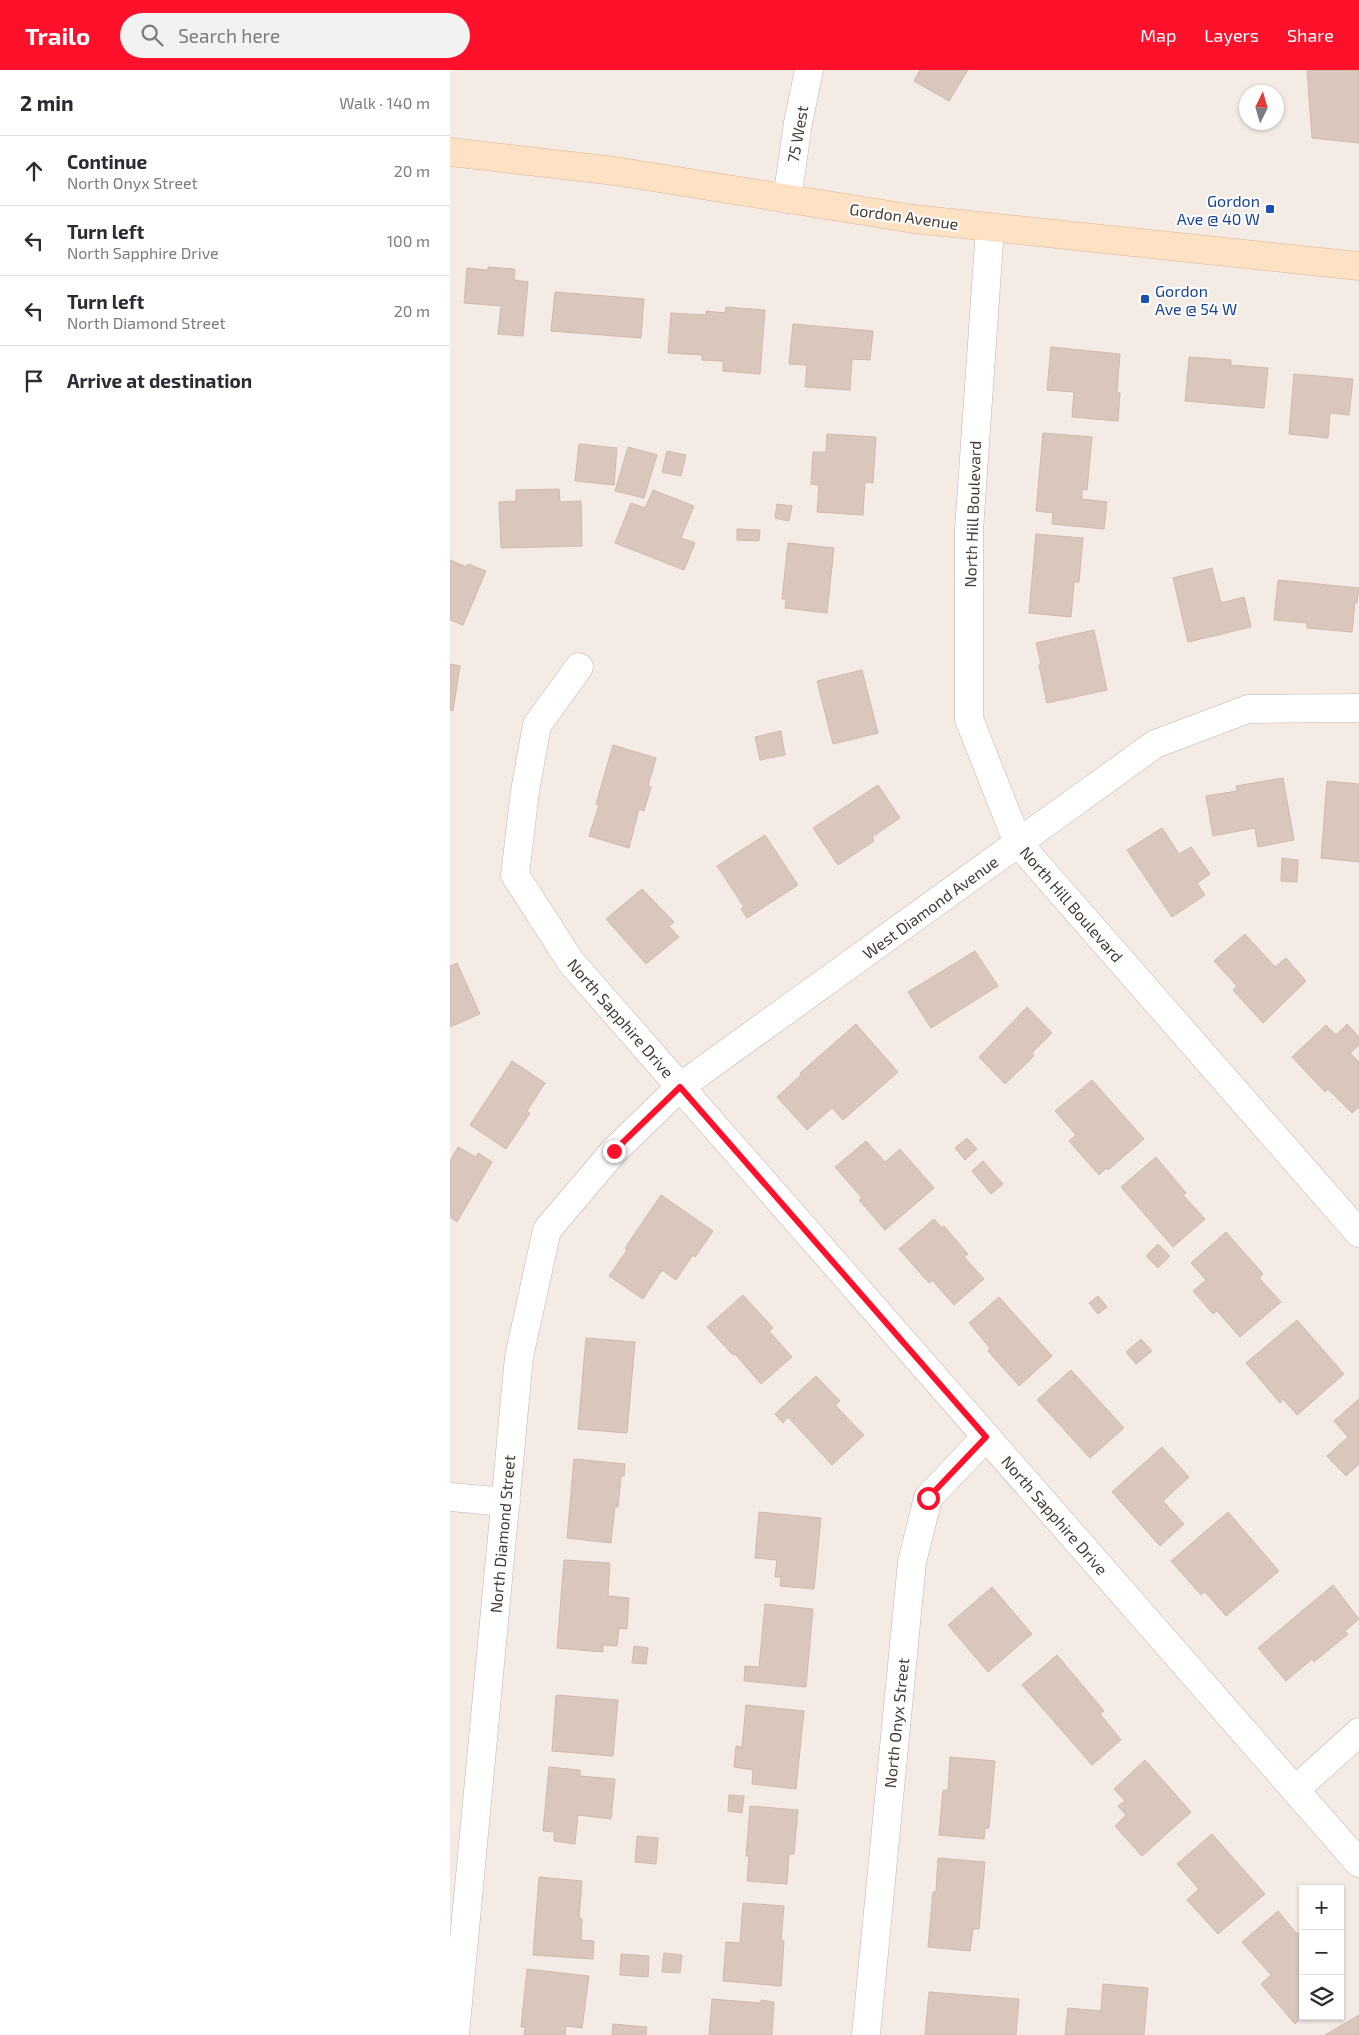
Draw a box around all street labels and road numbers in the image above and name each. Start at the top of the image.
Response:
street label: 75 West [783,104,811,164]
street label: Gordon Avenue [848,199,960,233]
street label: North Hill Boulevard [960,440,984,588]
street label: North Hill Boulevard [1017,842,1127,966]
street label: West Diamond Avenue [858,851,1002,963]
street label: North Sapphire Drive [564,955,678,1081]
street label: North Sapphire Drive [998,1452,1112,1578]
street label: North Diamond Street [486,1454,518,1614]
street label: North Onyx Street [880,1657,912,1789]

